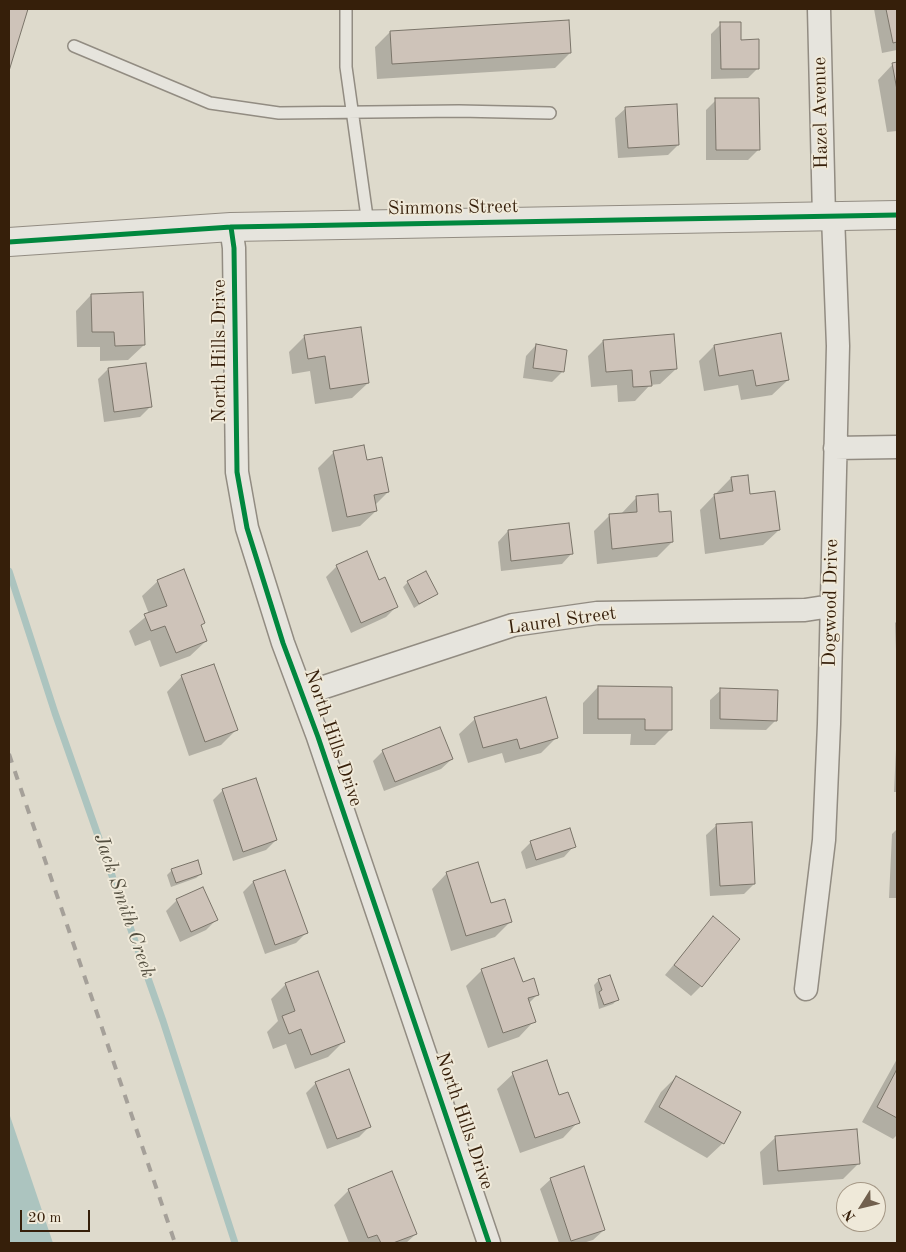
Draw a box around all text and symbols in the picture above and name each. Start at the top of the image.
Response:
street label: Hazel Avenue [809,57,833,169]
street label: Simmons Street [387,195,519,221]
street label: North Hills Drive [209,279,231,423]
street label: Dogwood Drive [818,539,844,667]
street label: Laurel Street [506,602,618,640]
street label: North Hills Drive [299,666,367,810]
water label: Jack Smith Creek [88,831,160,981]
street label: North Hills Drive [430,1049,498,1193]
north arrow [836,1182,886,1232]
scale bar [22,1200,92,1232]
text: N [841,1207,858,1224]
text: 20 m [28,1211,62,1226]

